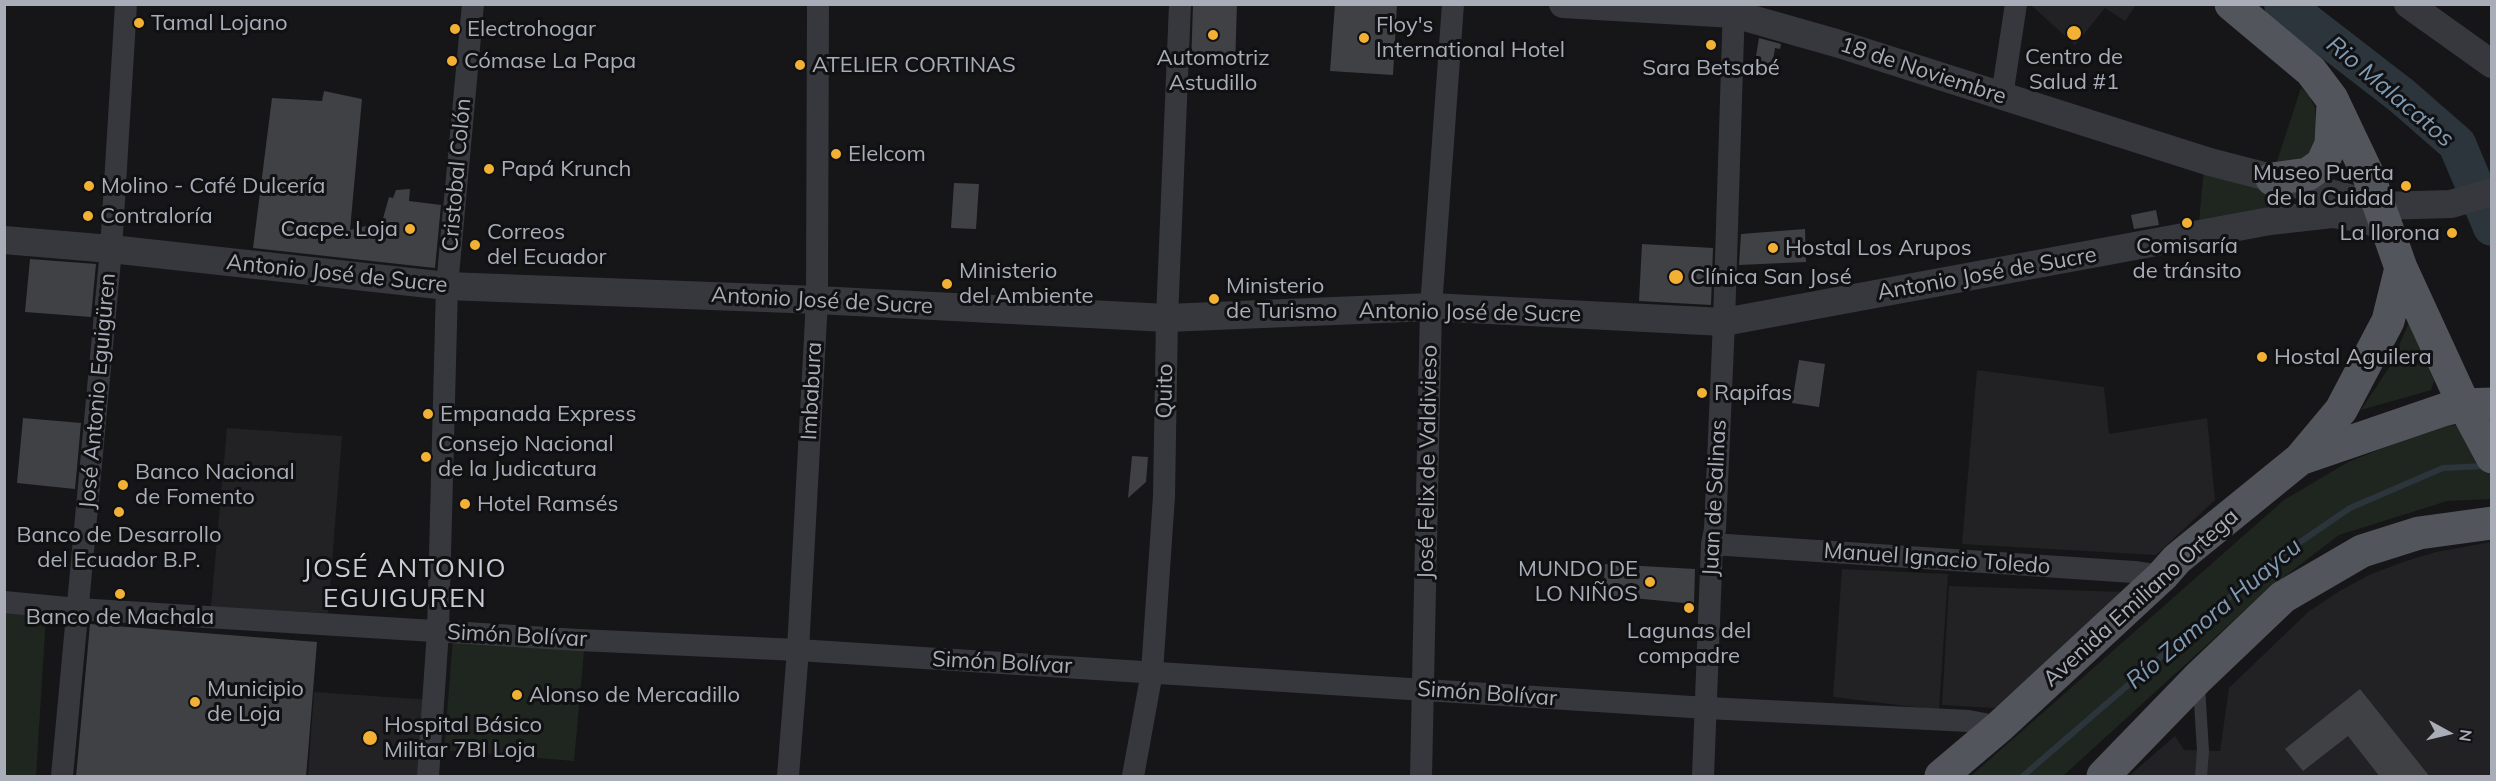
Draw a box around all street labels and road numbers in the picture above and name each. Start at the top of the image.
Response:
street label: 18 de Noviembre [1837,32,2009,110]
street label: Cristobal Colón [437,97,477,253]
street label: Antonio José de Sucre [1875,242,2099,306]
street label: Antonio José de Sucre [225,249,449,299]
street label: José Antonio Eguigüren [75,272,121,510]
street label: Antonio José de Sucre [710,282,934,320]
street label: Antonio José de Sucre [1359,298,1581,328]
street label: Imbabura [796,341,828,441]
street label: José Felix de Valdivieso [1413,345,1443,579]
street label: Quito [1151,363,1179,419]
street label: Juan de Salinas [1698,419,1732,577]
street label: Avenida Emiliano Ortega [2038,503,2244,693]
street label: Manuel Ignacio Toledo [1823,538,2051,580]
street label: Simón Bolívar [446,619,588,653]
street label: Simón Bolívar [931,646,1073,680]
street label: Simón Bolívar [1416,676,1558,712]

